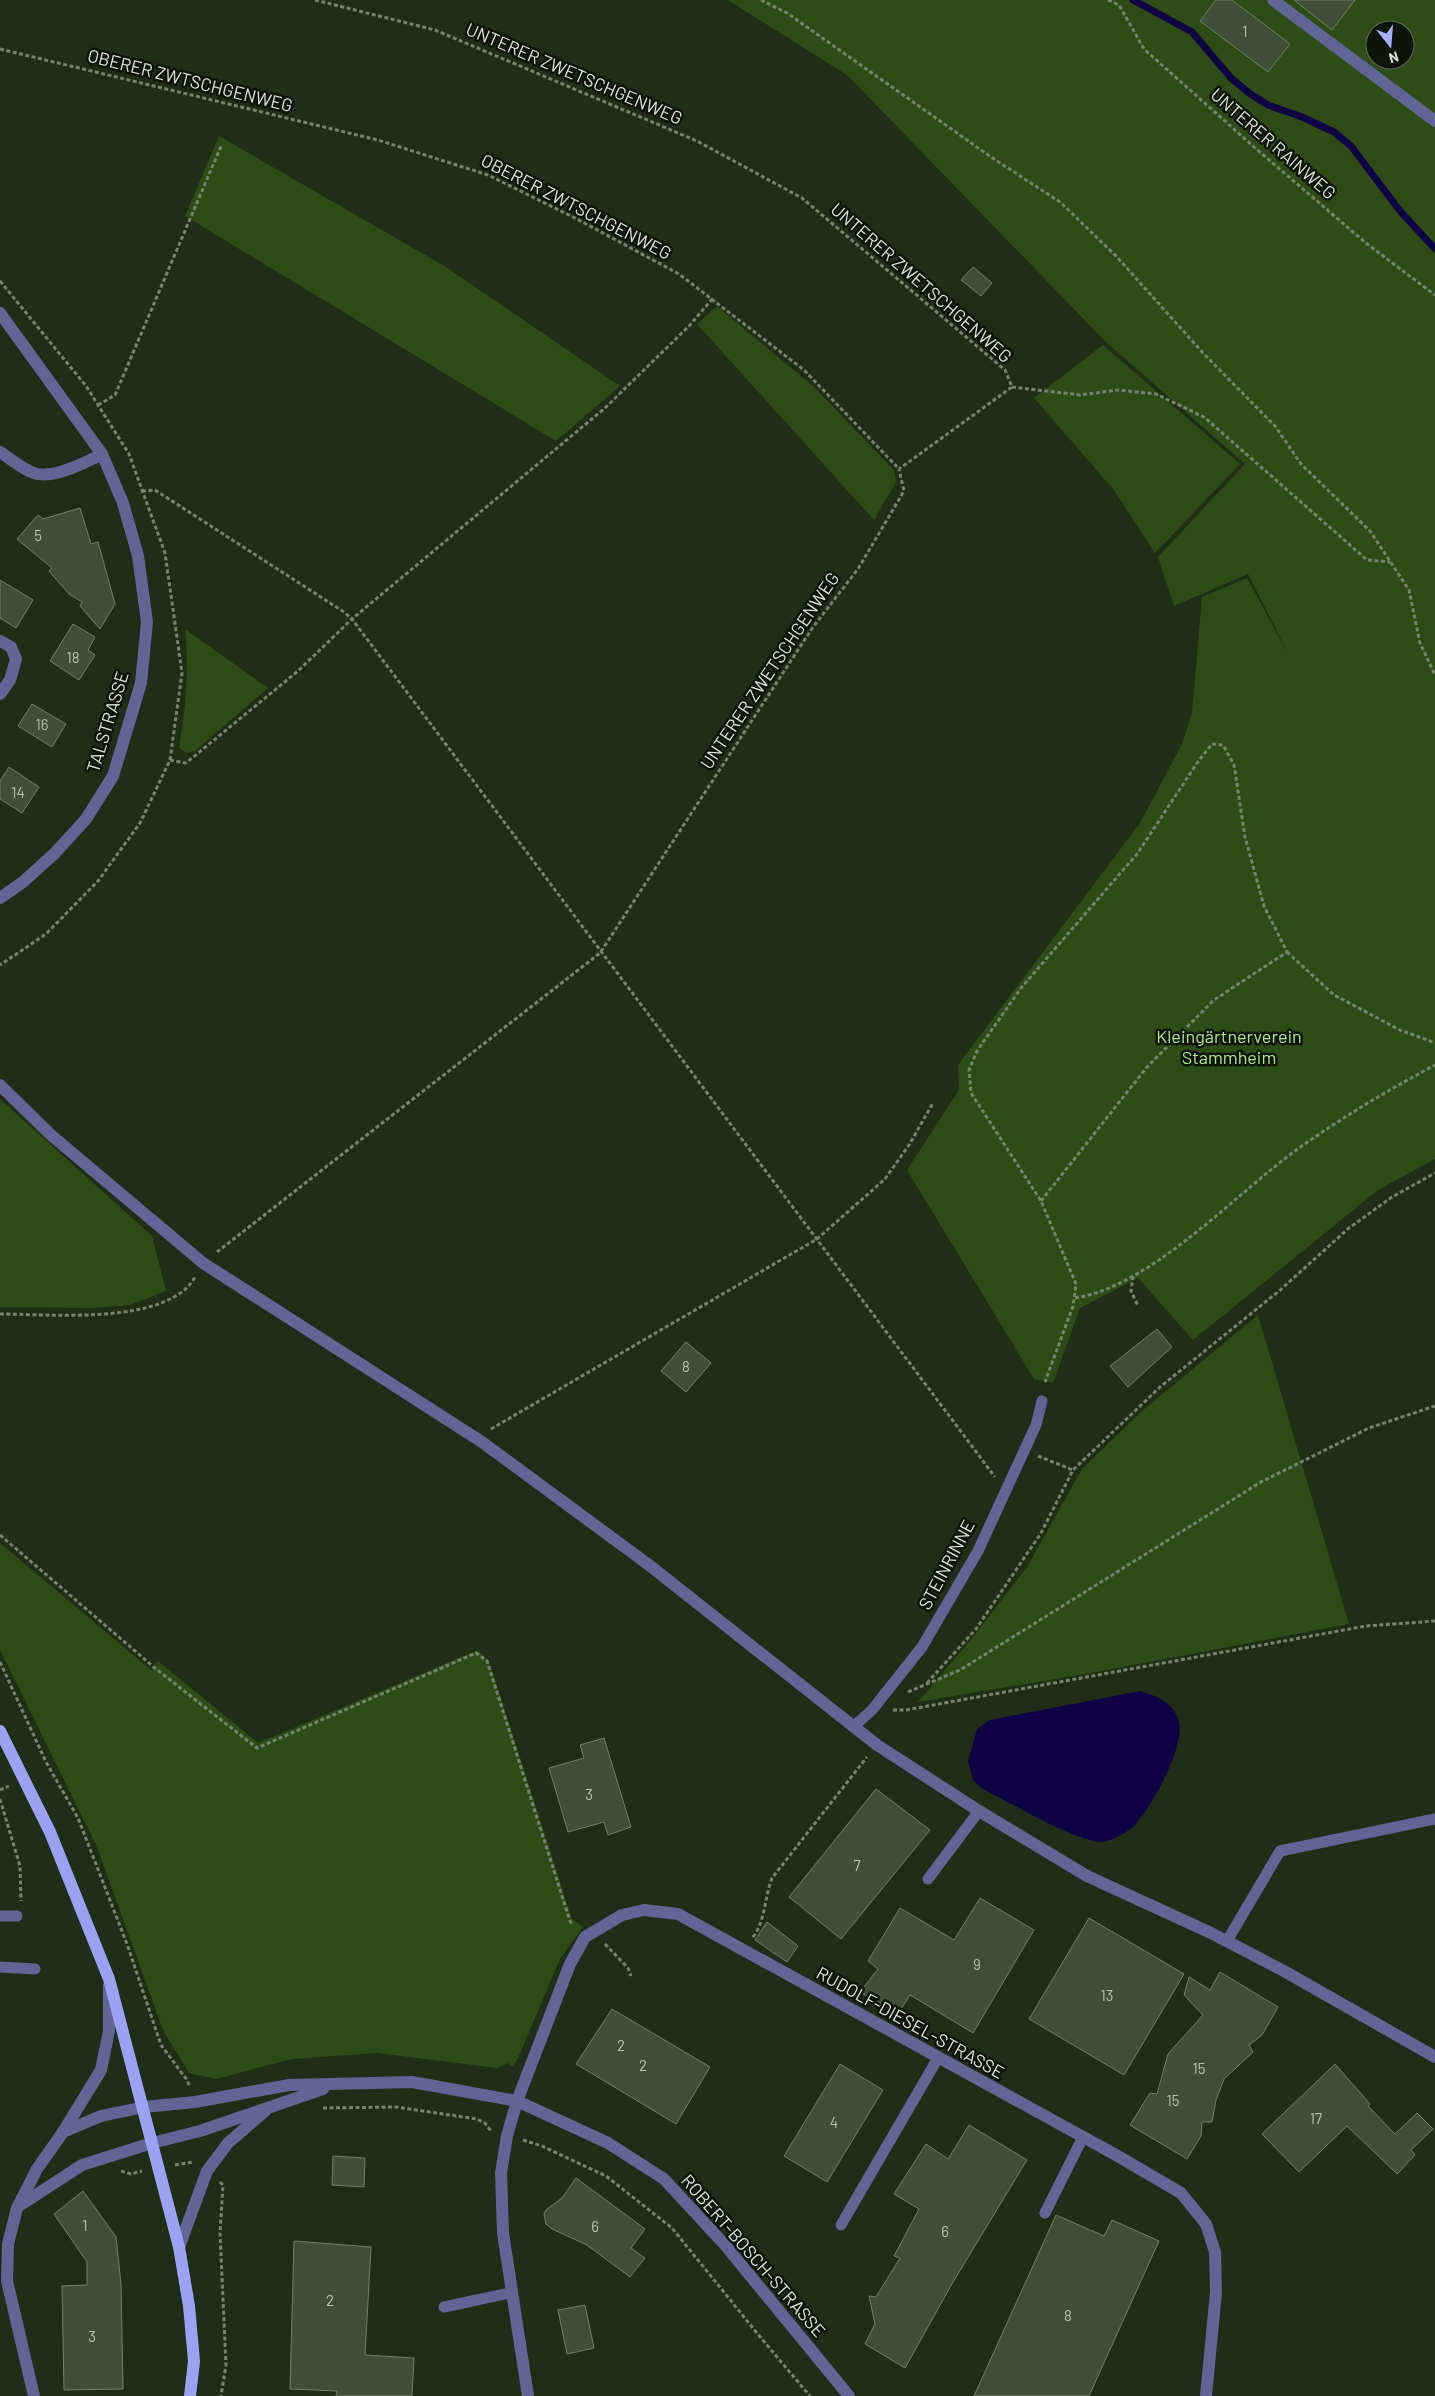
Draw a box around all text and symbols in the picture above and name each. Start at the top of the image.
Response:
street label: UNTERER ZWETSCHGENWEG [463,17,686,129]
north arrow [1365,20,1415,70]
house number: 1 [1242,22,1248,40]
street label: OBERER ZWTSCHGENWEG [85,44,295,116]
text: N [1387,48,1401,67]
street label: UNTERER RAINWEG [1207,83,1341,204]
street label: OBERER ZWTSCHGENWEG [478,149,675,264]
street label: UNTERER ZWETSCHGENWEG [827,198,1017,367]
house number: 5 [34,526,42,544]
street label: UNTERER ZWETSCHGENWEG [695,568,843,773]
house number: 18 [66,648,80,666]
street label: TALSTRASSE [81,668,133,775]
house number: 16 [36,715,48,733]
house number: 14 [11,783,25,801]
park label: Kleingärtnerverein Stammheim [1156,1025,1302,1068]
house number: 8 [682,1357,690,1375]
street label: STEINRINNE [913,1516,979,1613]
house number: 3 [585,1785,593,1803]
house number: 7 [853,1856,861,1874]
house number: 9 [973,1955,981,1973]
street label: RUDOLF-DIESEL-STRASSE [813,1961,1008,2083]
house number: 13 [1101,1986,1113,2004]
house number: 2 [617,2036,625,2054]
house number: 2 [639,2056,647,2074]
house number: 15 [1193,2059,1205,2077]
house number: 15 [1167,2091,1179,2109]
house number: 17 [1310,2109,1322,2127]
house number: 4 [830,2113,838,2131]
street label: ROBERT-BOSCH-STRASSE [677,2169,830,2341]
house number: 1 [82,2216,88,2234]
house number: 6 [591,2217,599,2235]
house number: 6 [941,2222,949,2240]
house number: 2 [326,2291,334,2309]
house number: 8 [1064,2306,1072,2324]
house number: 3 [88,2327,96,2345]

